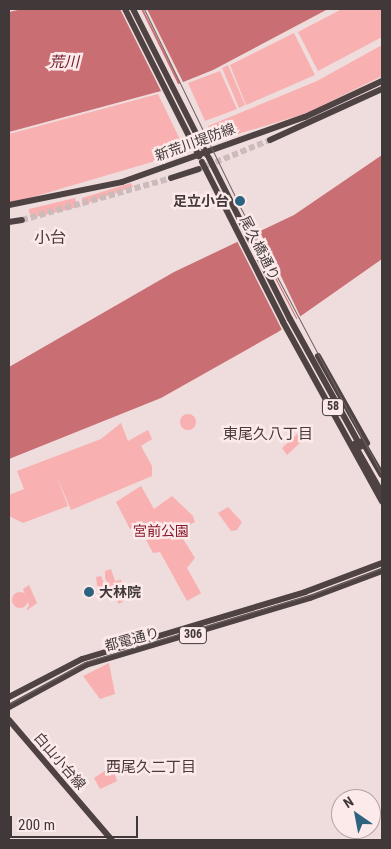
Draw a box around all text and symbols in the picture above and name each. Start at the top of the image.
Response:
water label: 荒川 [49,54,79,72]
street label: 新荒川堤防線 [153,120,237,164]
place label: 足立小台 [173,193,229,209]
marker: 足立小台 [233,194,247,208]
street label: 尾久橋通り [237,213,283,283]
district label: 小台 [34,228,66,248]
road number: 58 [322,398,344,417]
district label: 東尾久八丁目 [223,426,313,444]
park label: 宮前公園 [133,523,189,539]
place label: 大林院 [99,584,141,600]
marker: 大林院 [83,586,95,598]
street label: 都電通り [103,624,161,654]
road number: 306 [178,626,208,644]
street label: 白山小台線 [31,729,89,793]
district label: 西尾久二丁目 [106,759,196,777]
north arrow [331,789,381,839]
text: N [340,793,356,811]
scale bar [12,806,140,838]
text: 200 m [18,816,55,834]

